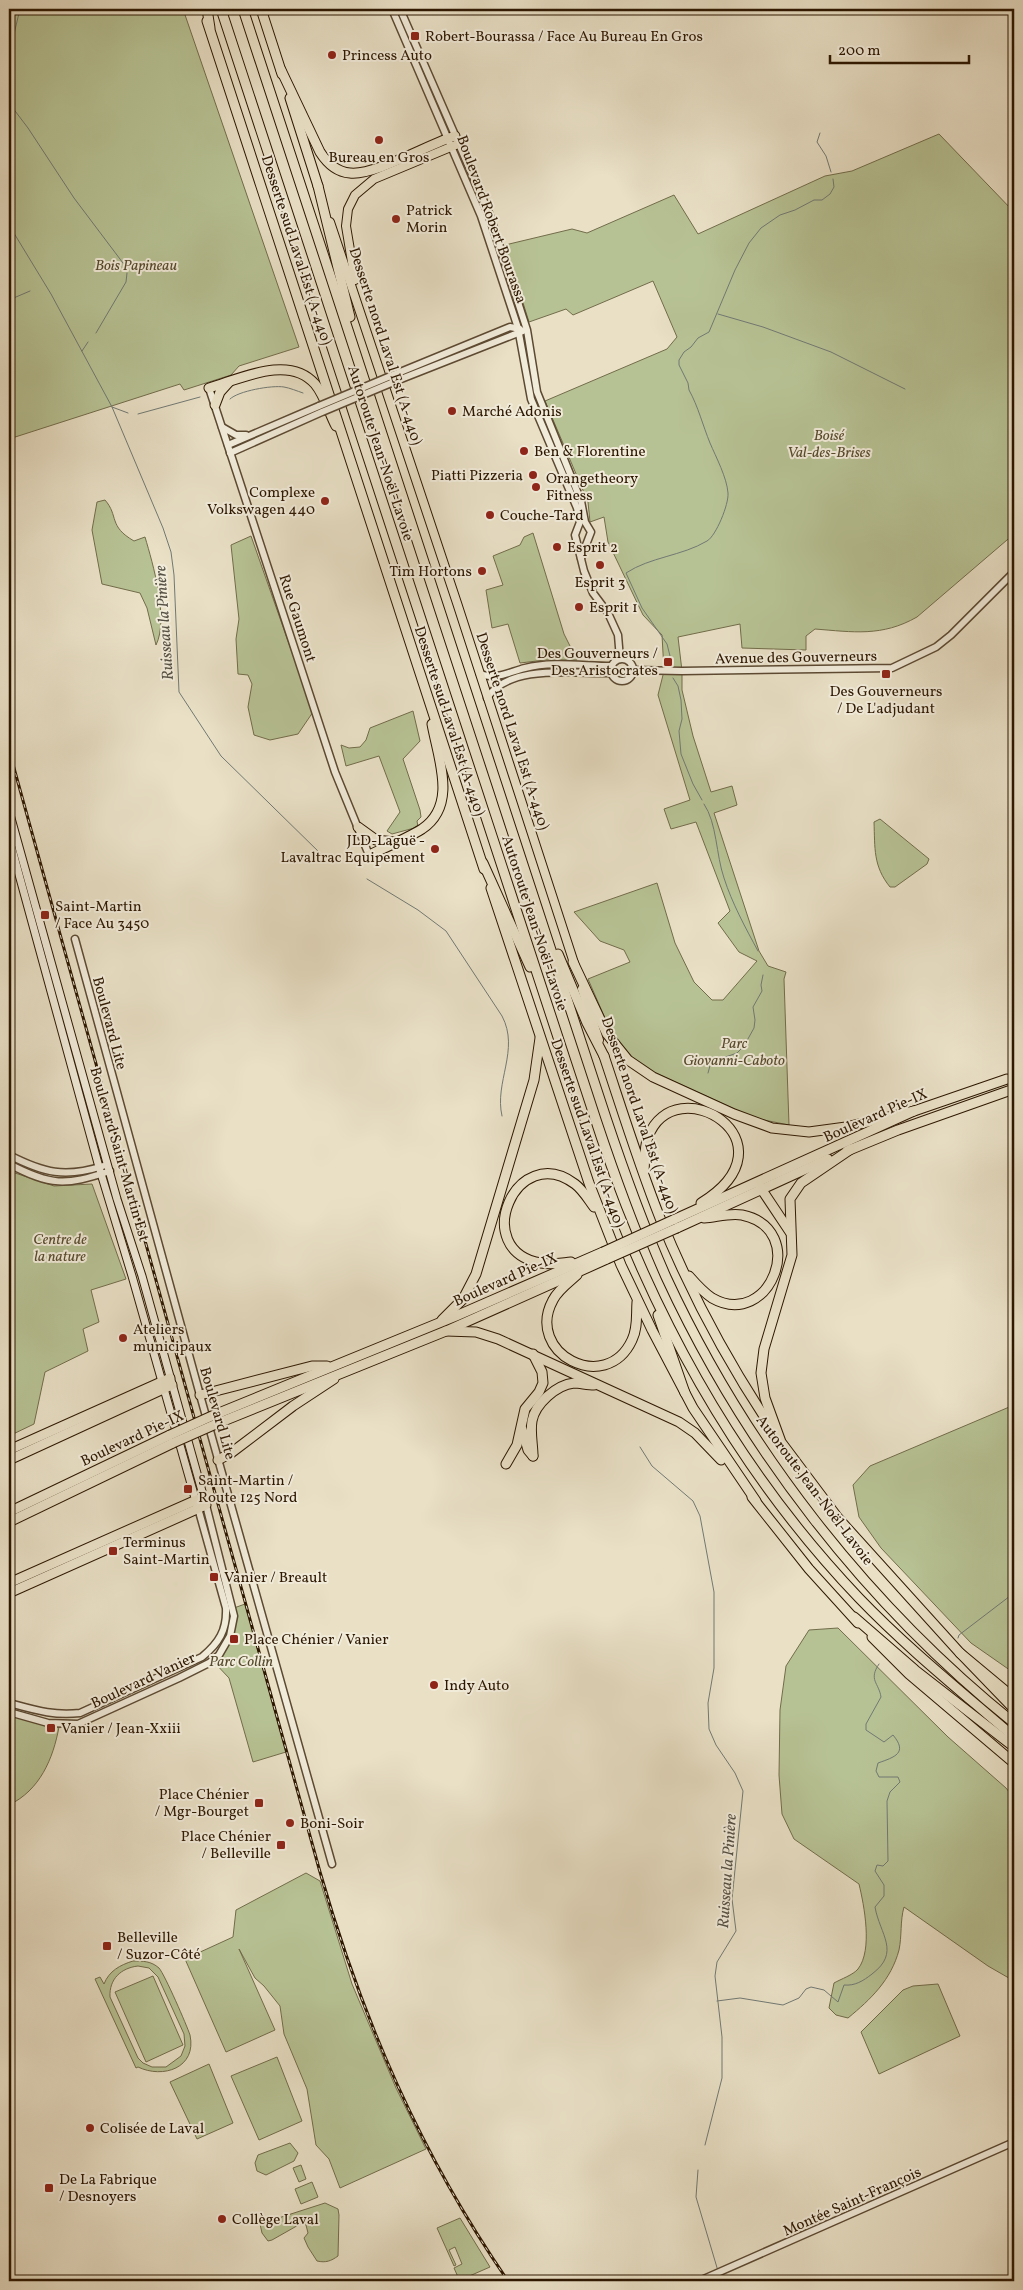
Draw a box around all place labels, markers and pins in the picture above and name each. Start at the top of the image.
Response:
place label: Robert-Bourassa / Face Au Bureau En Gros [425,27,703,48]
marker: Robert-Bourassa / Face Au Bureau En Gros [409,30,421,42]
place label: Princess Auto [342,46,432,67]
marker: Princess Auto [326,49,338,61]
marker: Bureau en Gros [373,134,385,146]
place label: Bureau en Gros [329,148,429,169]
place label: Patrick Morin [406,201,453,239]
marker: Patrick Morin [390,213,402,225]
place label: Marché Adonis [462,402,562,423]
marker: Marché Adonis [446,405,458,417]
place label: Ben & Florentine [534,442,646,463]
marker: Ben & Florentine [518,445,530,457]
place label: Piatti Pizzeria [431,466,523,487]
marker: Piatti Pizzeria [527,469,539,481]
place label: Orangetheory Fitness [546,469,638,507]
marker: Orangetheory Fitness [530,481,542,493]
place label: Complexe Volkswagen 440 [207,483,315,521]
marker: Complexe Volkswagen 440 [319,495,331,507]
place label: Couche-Tard [500,506,584,527]
marker: Couche-Tard [484,509,496,521]
place label: Esprit 2 [567,538,618,559]
marker: Esprit 2 [551,541,563,553]
marker: Esprit 3 [594,559,606,571]
place label: Tim Hortons [389,562,472,583]
marker: Tim Hortons [476,565,488,577]
place label: Esprit 3 [575,573,625,594]
place label: Esprit 1 [589,598,638,619]
marker: Esprit 1 [573,601,585,613]
place label: Des Gouverneurs / Des Aristocrates [537,644,659,682]
marker: Des Gouverneurs / Des Aristocrates [662,656,674,668]
marker: Des Gouverneurs / De L'adjudant [880,668,892,680]
place label: Des Gouverneurs / De L'adjudant [830,682,942,720]
place label: JLD-Laguë - Lavaltrac Equipement [280,831,425,869]
marker: JLD-Laguë - Lavaltrac Equipement [429,843,441,855]
place label: Saint-Martin / Face Au 3450 [55,897,149,935]
marker: Saint-Martin / Face Au 3450 [39,909,51,921]
place label: Ateliers municipaux [133,1320,212,1358]
marker: Ateliers municipaux [117,1332,129,1344]
place label: Saint-Martin / Route 125 Nord [198,1471,298,1509]
marker: Saint-Martin / Route 125 Nord [182,1483,194,1495]
place label: Terminus Saint-Martin [123,1533,210,1571]
marker: Terminus Saint-Martin [107,1545,119,1557]
place label: Vanier / Breault [224,1568,327,1589]
marker: Vanier / Breault [208,1571,220,1583]
place label: Place Chénier / Vanier [244,1630,389,1651]
marker: Place Chénier / Vanier [228,1633,240,1645]
place label: Indy Auto [444,1676,509,1697]
marker: Indy Auto [428,1679,440,1691]
place label: Vanier / Jean-Xxiii [61,1719,181,1740]
marker: Vanier / Jean-Xxiii [45,1722,57,1734]
place label: Place Chénier / Mgr-Bourget [155,1785,249,1823]
marker: Place Chénier / Mgr-Bourget [253,1797,265,1809]
place label: Boni-Soir [300,1814,364,1835]
marker: Boni-Soir [284,1817,296,1829]
place label: Place Chénier / Belleville [181,1827,271,1865]
marker: Place Chénier / Belleville [275,1839,287,1851]
place label: Belleville / Suzor-Côté [117,1928,201,1966]
marker: Belleville / Suzor-Côté [101,1940,113,1952]
place label: Colisée de Laval [100,2119,204,2140]
marker: Colisée de Laval [84,2122,96,2134]
place label: De La Fabrique / Desnoyers [59,2170,157,2208]
marker: De La Fabrique / Desnoyers [43,2182,55,2194]
place label: Collège Laval [232,2210,319,2231]
marker: Collège Laval [216,2213,228,2225]

